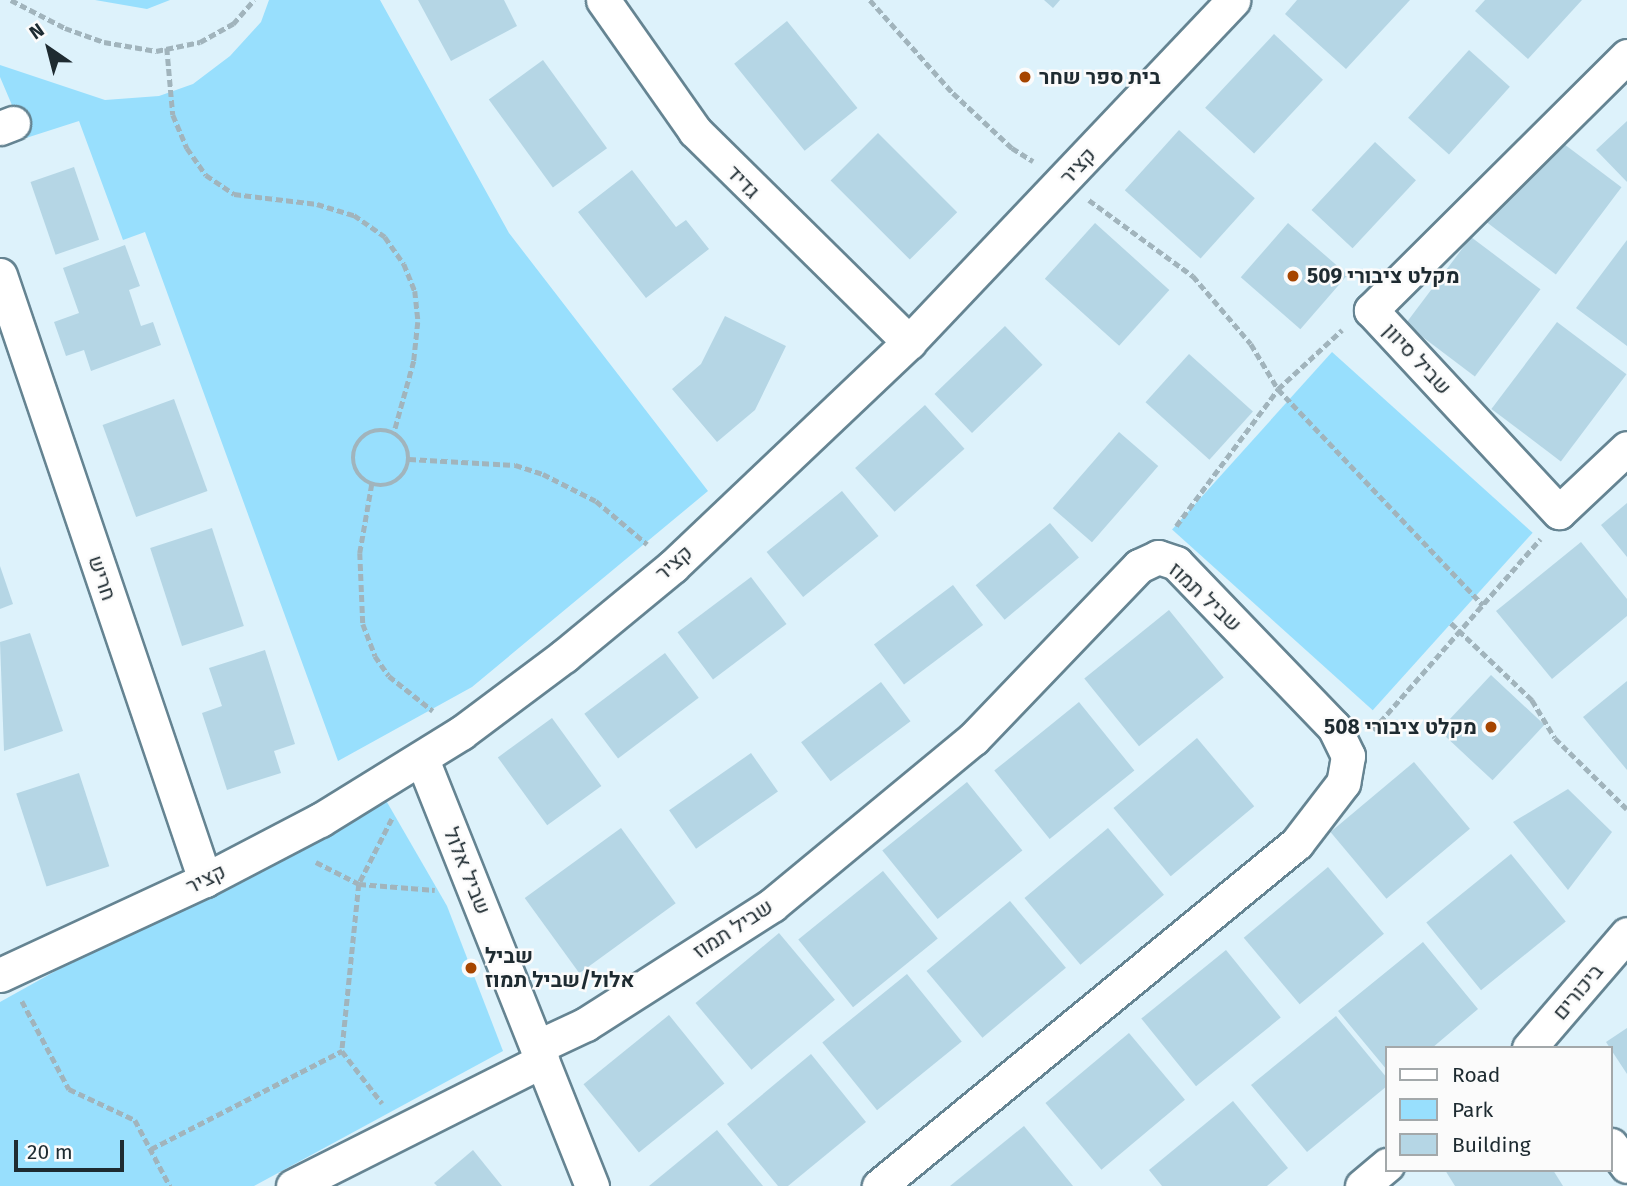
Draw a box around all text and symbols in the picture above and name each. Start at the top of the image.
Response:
north arrow [14,14,84,84]
text: N [25,18,48,44]
place label: בית ספר שחר [1039,64,1161,90]
marker: בית ספר שחר [1017,69,1033,85]
street label: קציר [1055,142,1101,190]
street label: גדיד [721,160,765,204]
place label: מקלט ציבורי 509 [1307,263,1459,289]
marker: מקלט ציבורי 509 [1285,268,1301,284]
street label: שביל סיוון [1378,318,1456,400]
street label: קציר [650,540,698,586]
street label: חריש [83,552,121,604]
street label: שביל תמוז [1163,557,1247,637]
place label: מקלט ציבורי 508 [1324,714,1477,740]
marker: מקלט ציבורי 508 [1483,719,1499,735]
street label: שביל אלול [438,824,496,918]
street label: קציר [182,859,230,899]
street label: שביל תמוז [688,894,778,964]
place label: שביל אלול/שביל תמוז [485,943,635,993]
street label: ביכורים [1548,959,1608,1025]
marker: שביל אלול/שביל תמוז [463,960,479,976]
legend [1386,1046,1613,1172]
text: Road [1452,1062,1500,1088]
text: Park [1452,1097,1493,1123]
scale bar [18,1126,128,1170]
text: Building [1452,1132,1531,1158]
text: 20 m [27,1139,73,1165]

